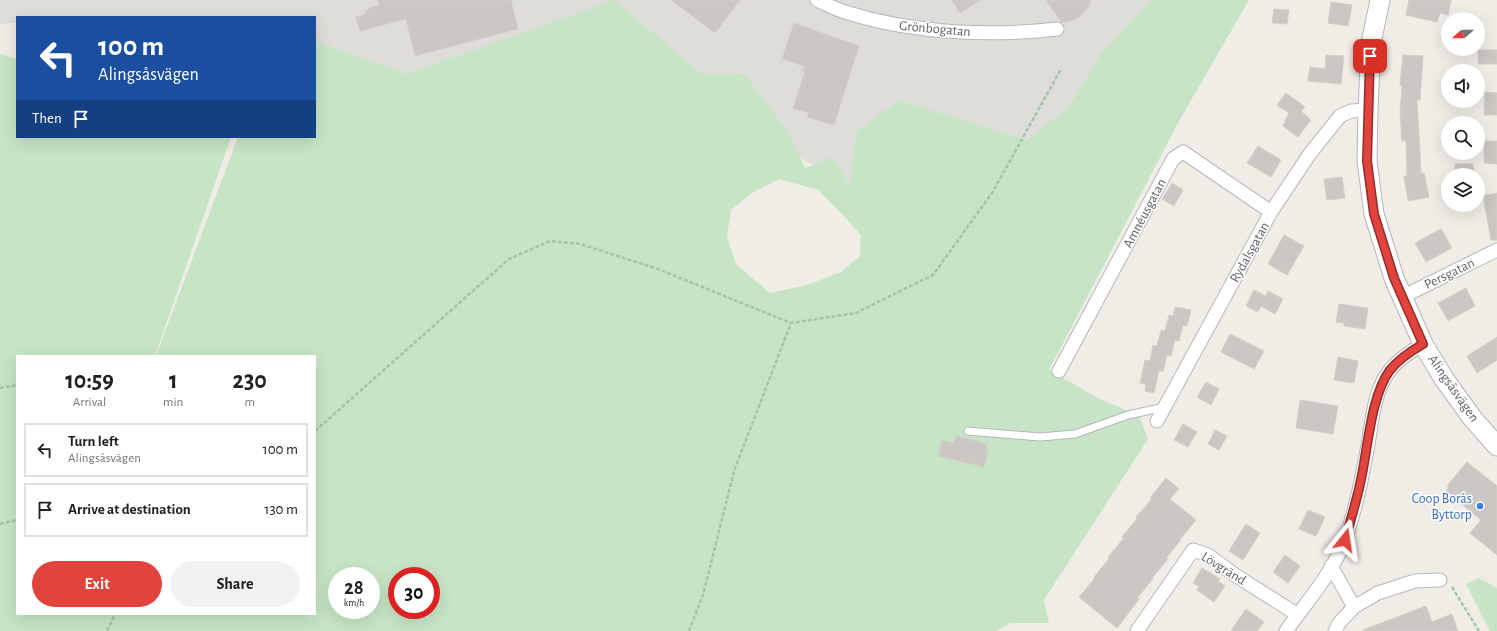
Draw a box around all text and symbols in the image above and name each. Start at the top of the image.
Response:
north arrow [1441,12,1485,56]
map controls [1441,12,1485,212]
street label: Grönbogatan [899,19,971,39]
icon: left [32,32,84,84]
text: 100 m [98,33,164,61]
pin [1353,39,1387,73]
icon: arrive [1359,45,1381,67]
button: sound [1441,64,1485,108]
text: Alingsåsvägen [98,66,199,84]
icon: arrive [70,108,92,130]
text: Then [32,111,62,126]
button: search [1441,116,1485,160]
button: layers [1441,168,1485,212]
street label: Amnéusgatan [1121,177,1169,250]
street label: Rydalsgatan [1228,220,1272,285]
street label: Persgatan [1422,256,1477,292]
street label: Alingsåsvägen [1425,352,1481,425]
text: 10:59 [65,369,114,393]
text: 1 [169,369,178,393]
text: 230 [233,369,267,393]
text: Arrival [73,396,106,409]
text: min [163,396,183,409]
text: m [244,396,255,409]
text: Turn left [68,434,119,449]
icon: left [34,439,56,461]
text: 100 m [263,442,298,457]
text: Alingsåsvägen [68,452,141,465]
place label: Coop Borås Byttorp [1412,492,1472,522]
icon: arrive [34,499,56,521]
marker: Coop Borås Byttorp [1475,501,1485,511]
text: Arrive at destination [68,502,191,517]
text: 130 m [264,502,298,517]
position arrow [1324,519,1366,561]
street label: Lövgränd [1199,550,1248,588]
button: Exit [32,561,162,607]
button: Share [170,561,300,607]
speed limit sign: 30 [388,567,440,619]
text: 28 [344,578,364,598]
text: km/h [344,598,364,608]

